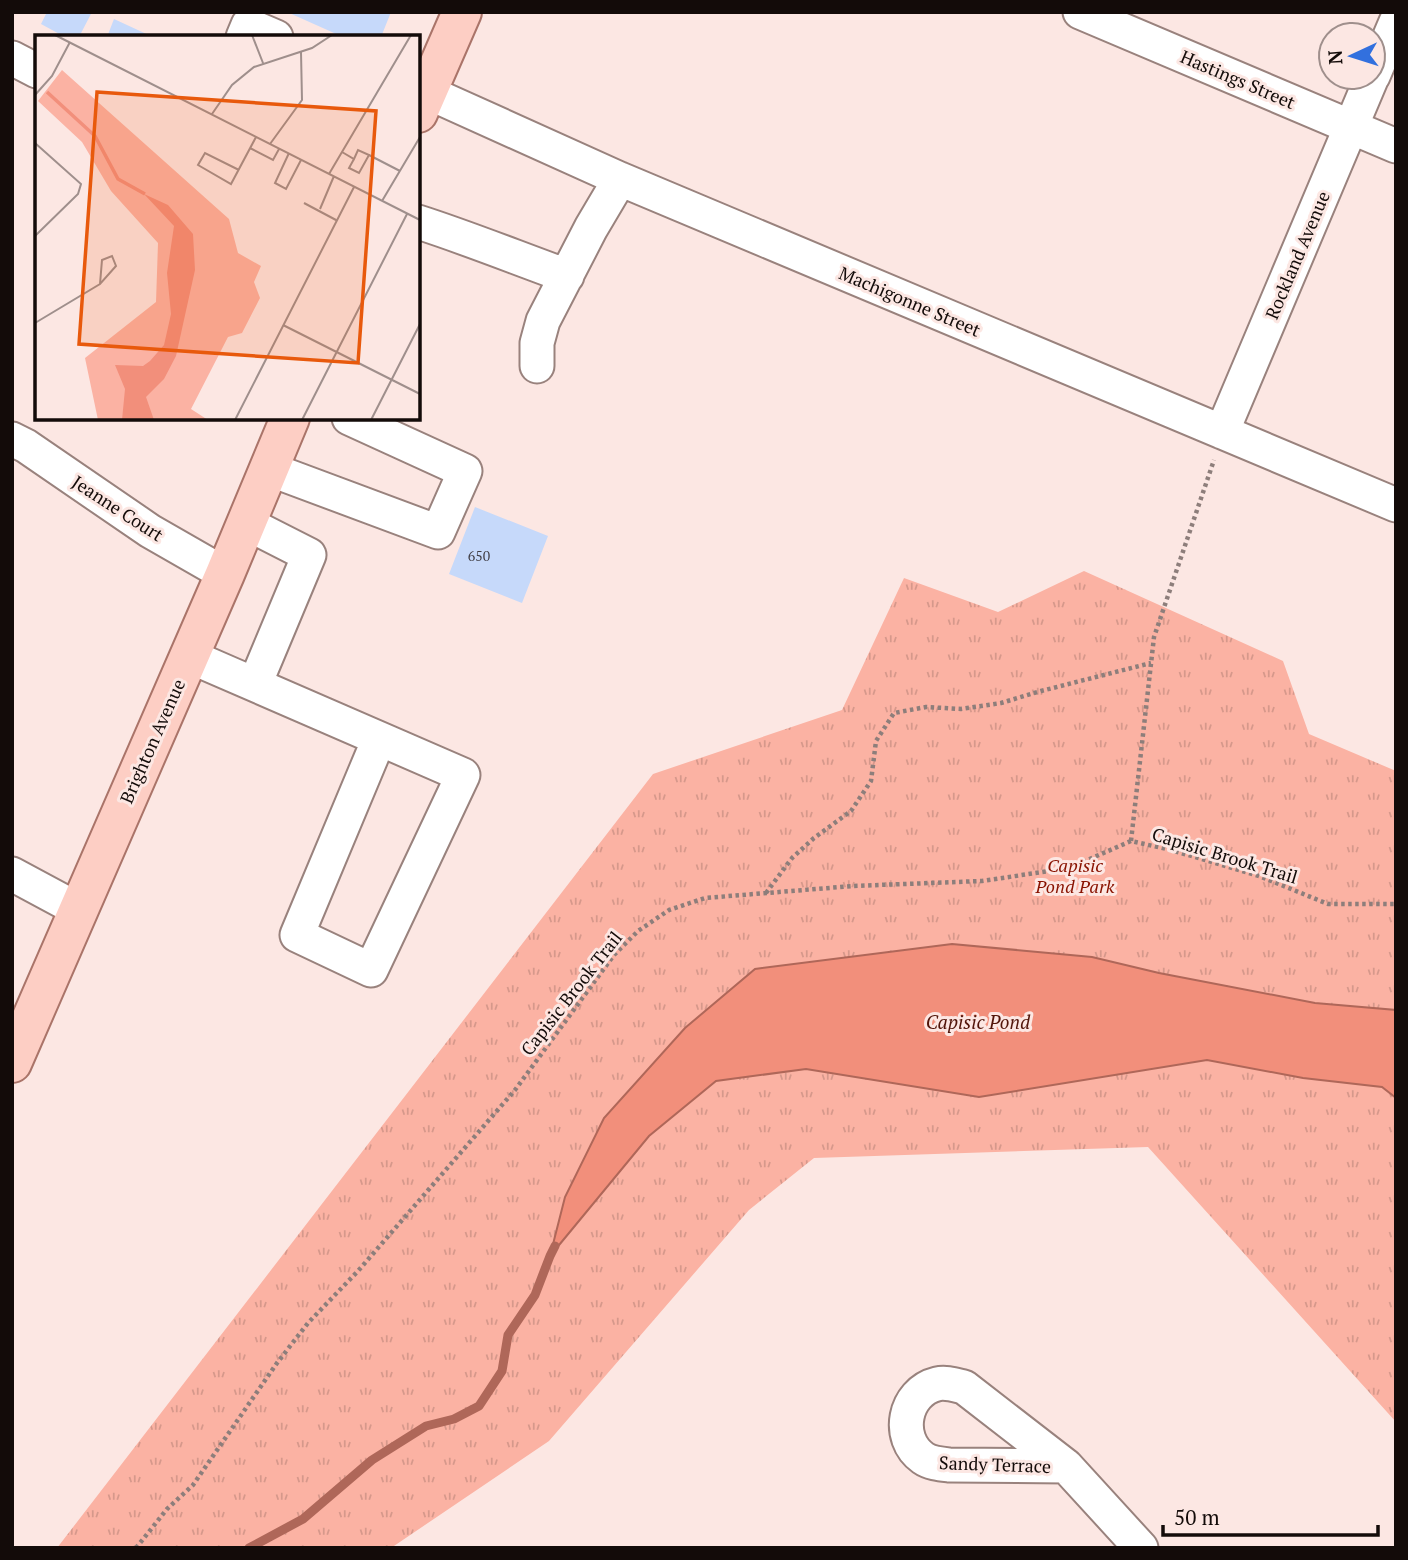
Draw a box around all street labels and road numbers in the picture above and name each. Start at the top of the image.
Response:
street label: Hastings Street [1177,44,1299,114]
street label: Rockland Avenue [1259,187,1335,323]
street label: Machigonne Street [836,260,985,342]
street label: Jeanne Court [68,470,168,547]
street label: Brighton Avenue [114,675,190,807]
street label: Capisic Brook Trail [1149,821,1301,889]
street label: Capisic Brook Trail [515,926,627,1060]
street label: Sandy Terrace [939,1450,1051,1478]

